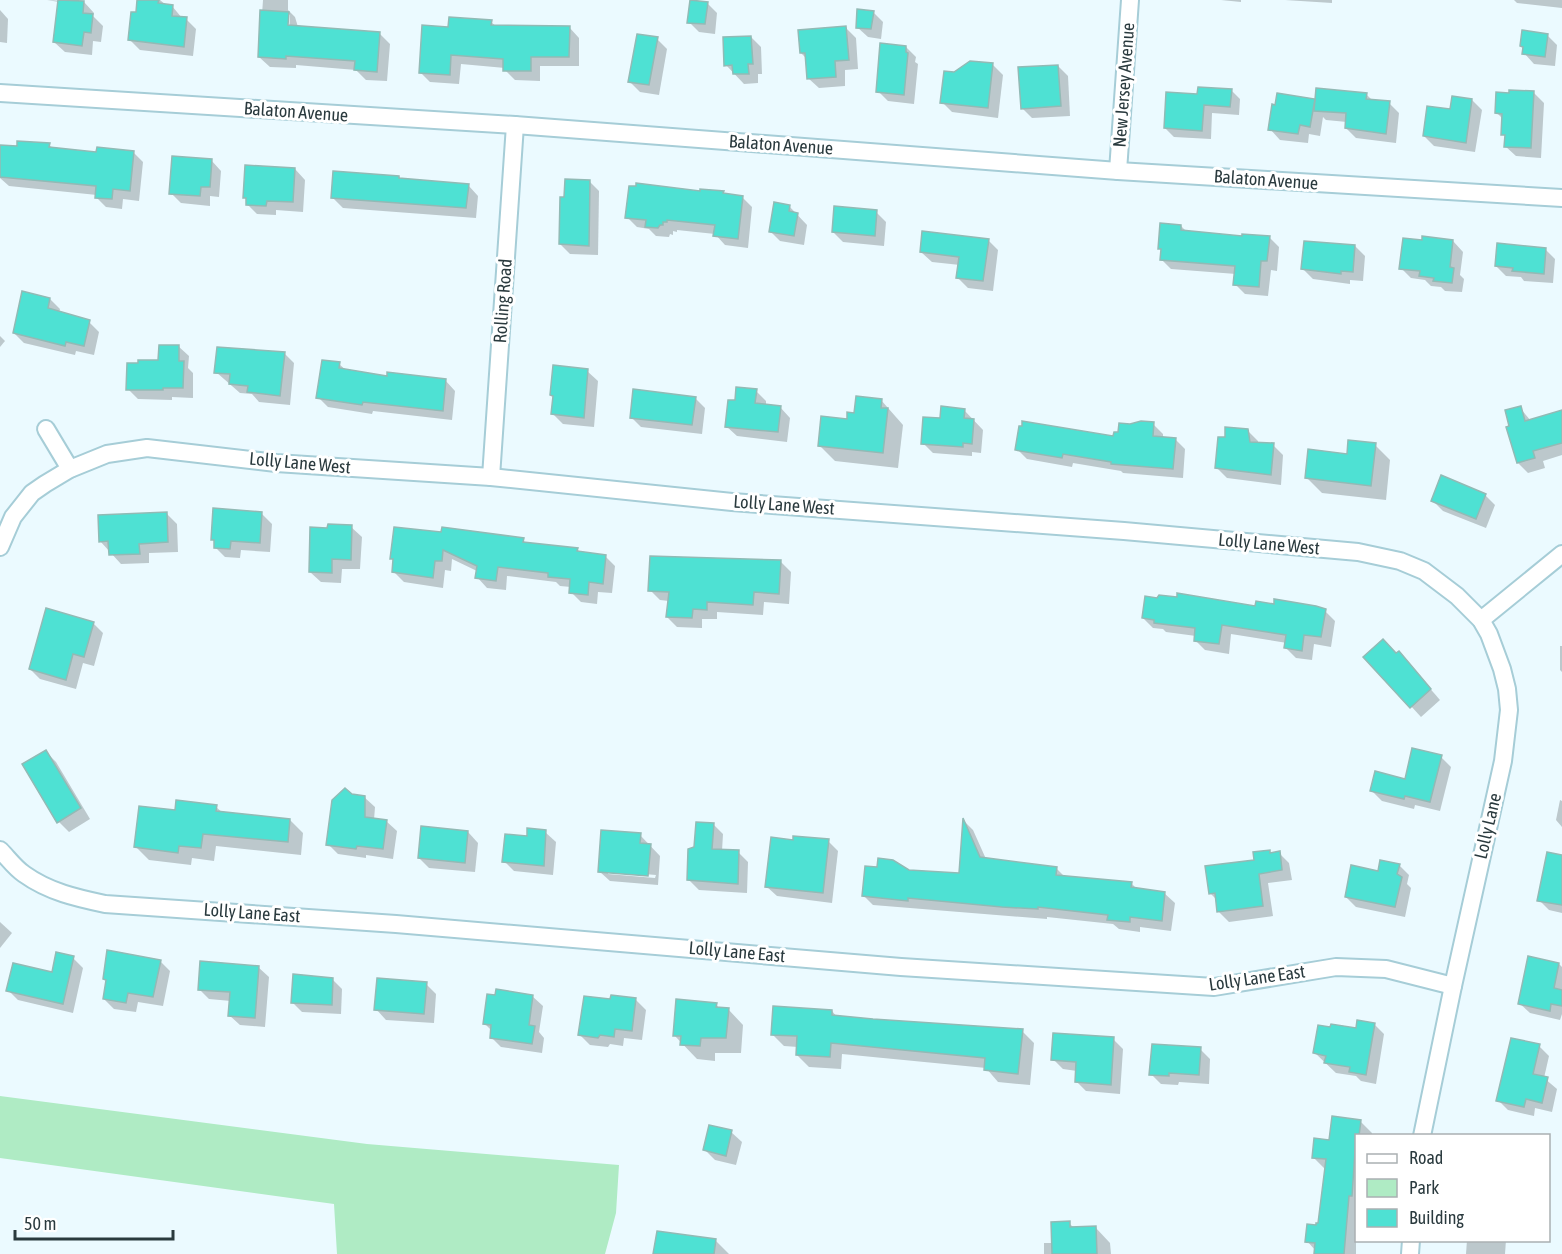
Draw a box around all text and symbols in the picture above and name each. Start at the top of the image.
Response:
street label: New Jersey Avenue [1109,22,1138,148]
street label: Balaton Avenue [243,97,349,126]
street label: Balaton Avenue [728,130,834,159]
street label: Balaton Avenue [1213,165,1319,194]
street label: Rolling Road [489,258,516,344]
street label: Lolly Lane West [249,448,352,477]
street label: Lolly Lane West [733,490,835,519]
street label: Lolly Lane West [1218,529,1321,558]
street label: Lolly Lane [1470,791,1505,861]
street label: Lolly Lane East [203,899,301,926]
street label: Lolly Lane East [688,937,786,966]
street label: Lolly Lane East [1207,960,1306,995]
legend [1355,1134,1550,1242]
text: Road [1409,1147,1443,1168]
text: Park [1409,1177,1439,1198]
scale bar [15,1203,172,1241]
text: Building [1409,1207,1464,1228]
text: 50 m [24,1213,56,1234]

